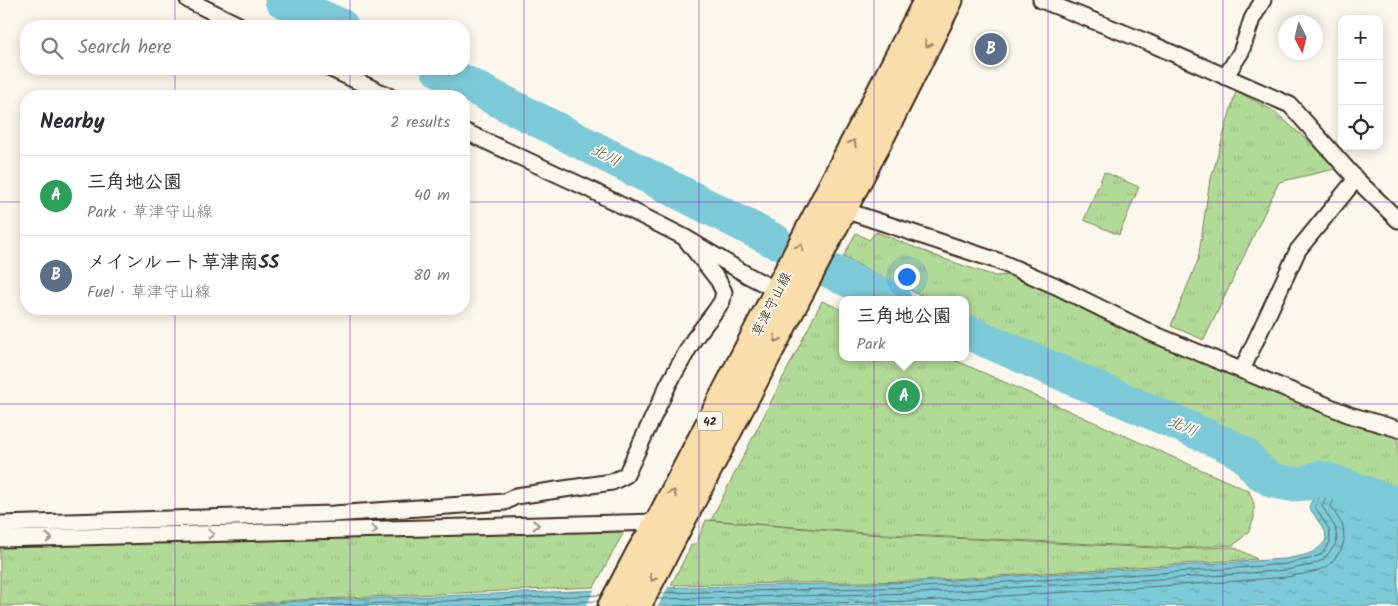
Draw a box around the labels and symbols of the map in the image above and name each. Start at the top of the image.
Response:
north arrow [1278,15,1323,60]
pin: B [975,30,1007,68]
one-way arrow [924,38,934,47]
water label: 北川 [587,138,624,173]
one-way arrow [847,139,857,148]
one-way arrow [794,243,804,252]
your location [894,264,920,290]
street label: 草津守山線 [746,268,798,341]
one-way arrow [773,334,783,343]
pin: A [888,377,920,415]
water label: 北川 [1164,410,1201,444]
road number: 42 [698,412,722,431]
one-way arrow [667,490,677,499]
one-way arrow [532,520,540,531]
one-way arrow [370,524,378,535]
one-way arrow [207,528,215,539]
one-way arrow [45,533,53,543]
one-way arrow [649,573,659,582]

